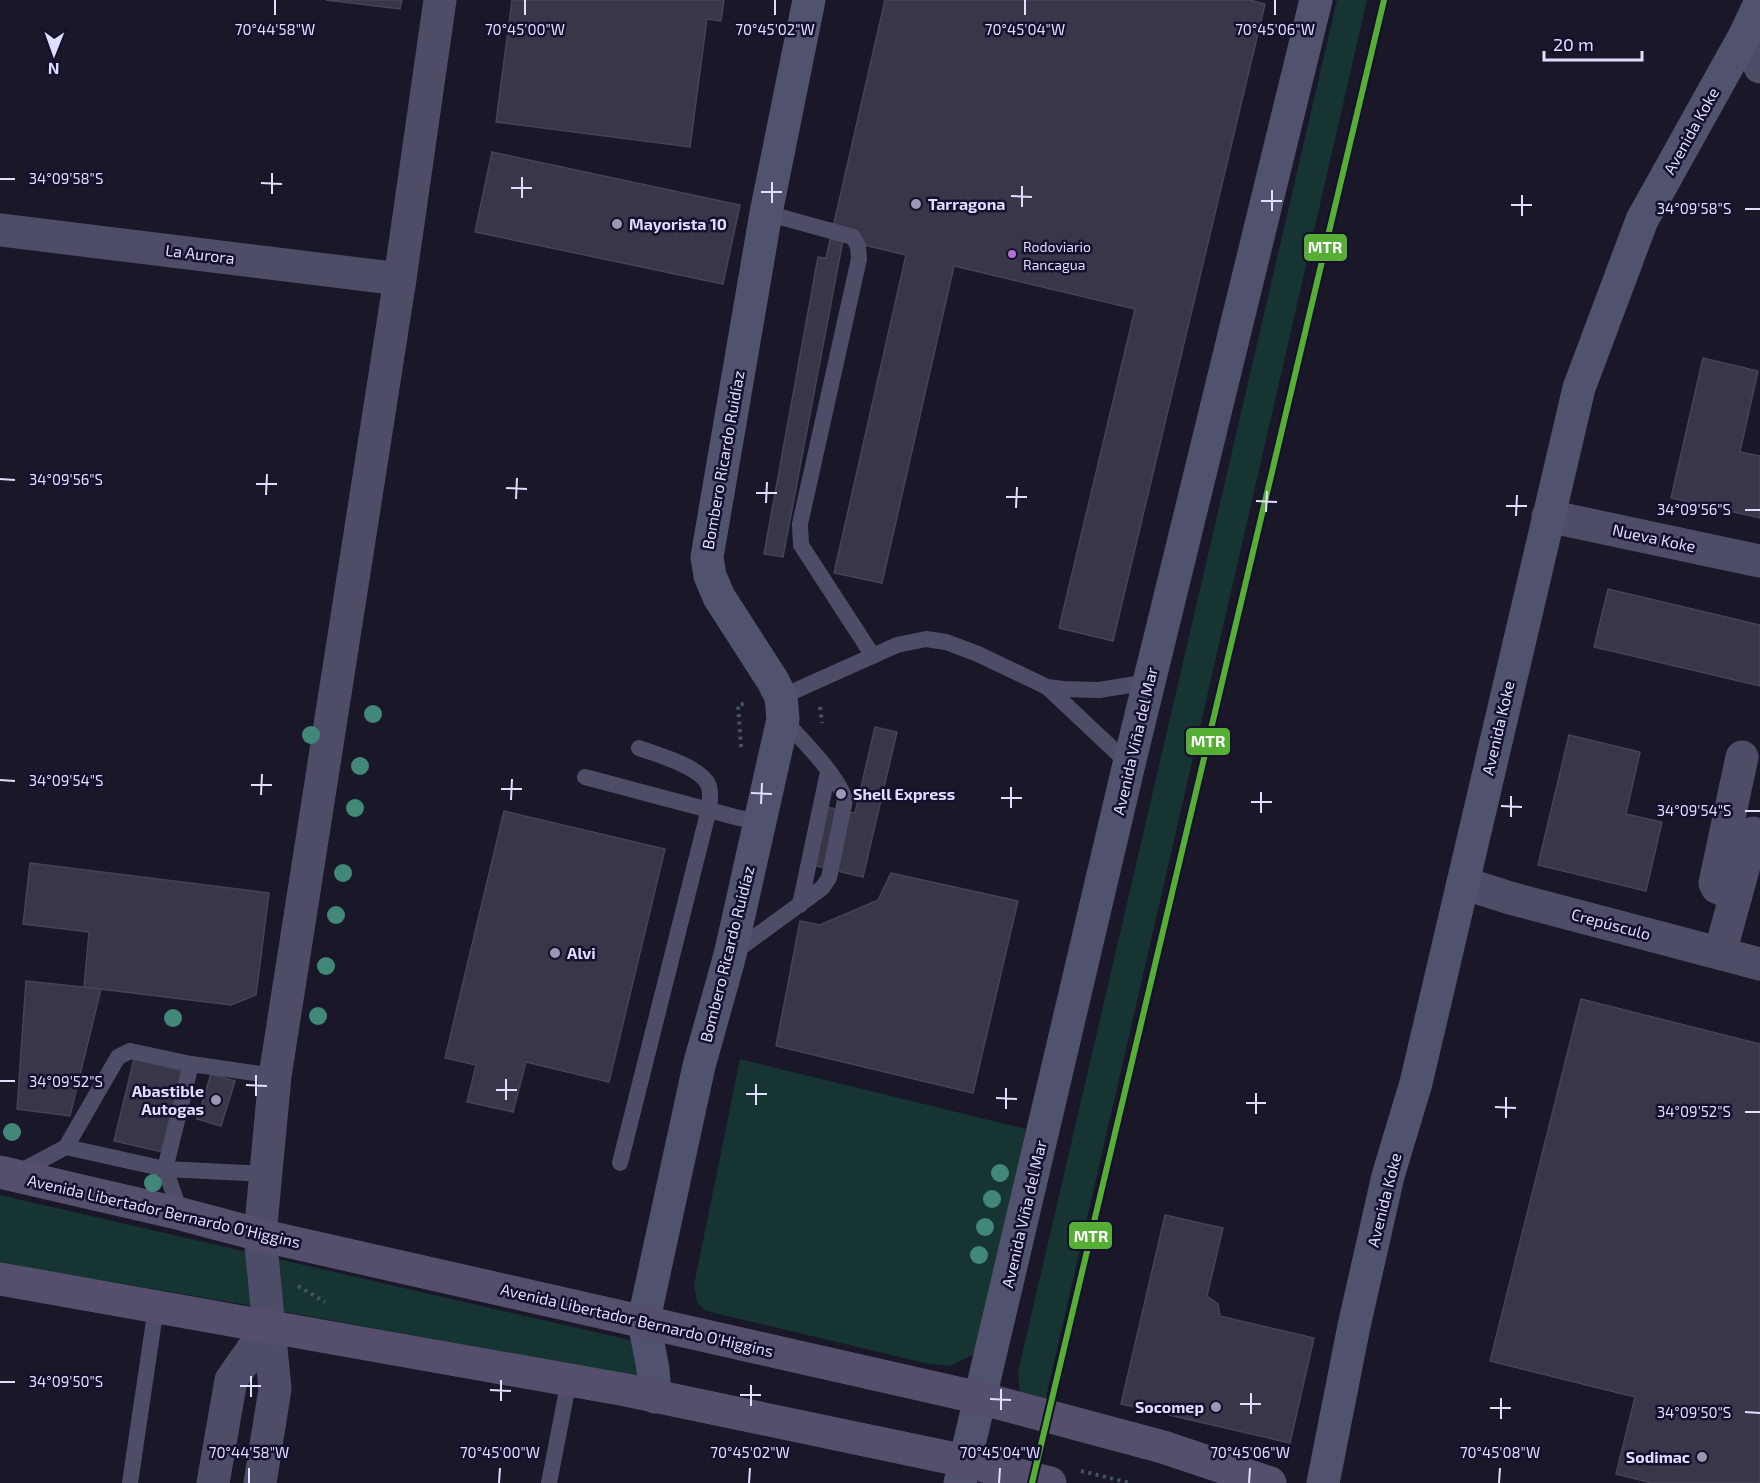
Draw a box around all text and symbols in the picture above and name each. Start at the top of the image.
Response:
text: 70°44'58"W [235,20,315,38]
text: 70°45'00"W [485,20,565,38]
text: 70°45'02"W [735,20,815,38]
text: 70°45'04"W [985,20,1065,38]
text: 70°45'06"W [1235,20,1315,38]
north arrow [24,24,84,84]
scale bar [1544,24,1642,62]
text: 20 m [1553,33,1594,55]
text: N [48,60,60,79]
street label: Avenida Koke [1659,84,1722,177]
text: 34°09'58"S [29,169,103,187]
place label: Tarragona [928,194,1005,213]
marker: Tarragona [909,197,923,211]
text: 34°09'58"S [1657,199,1731,217]
place label: Mayorista 10 [629,214,727,234]
marker: Mayorista 10 [610,217,624,231]
line badge: MTR [1303,233,1348,262]
text: MTR [1308,237,1342,256]
place label: Rodoviario Rancagua [1023,238,1091,273]
street label: La Aurora [164,240,236,267]
marker: Rodoviario Rancagua [1006,248,1018,260]
street label: Bombero Ricardo Ruidíaz [697,369,748,551]
text: 34°09'56"S [29,470,103,488]
text: 34°09'56"S [1657,500,1731,518]
street label: Nueva Koke [1611,519,1697,556]
street label: Avenida Viña del Mar [1108,664,1161,817]
street label: Avenida Koke [1477,679,1518,777]
line badge: MTR [1185,727,1231,756]
text: MTR [1191,731,1225,750]
text: 34°09'54"S [29,771,103,789]
place label: Shell Express [853,784,955,803]
marker: Shell Express [834,787,848,801]
text: 34°09'54"S [1657,801,1731,819]
street label: Bombero Ricardo Ruidíaz [695,864,758,1044]
street label: Crepúsculo [1569,904,1653,943]
place label: Alvi [567,943,596,962]
marker: Alvi [548,946,562,960]
text: 34°09'52"S [29,1072,103,1090]
place label: Abastible Autogas [132,1081,204,1118]
marker: Abastible Autogas [209,1093,223,1107]
text: 34°09'52"S [1657,1102,1731,1120]
street label: Avenida Viña del Mar [997,1137,1050,1290]
street label: Avenida Koke [1363,1151,1404,1249]
street label: Avenida Libertador Bernardo O'Higgins [26,1170,302,1251]
line badge: MTR [1068,1221,1113,1250]
text: MTR [1074,1226,1108,1245]
street label: Avenida Libertador Bernardo O'Higgins [499,1279,775,1360]
text: 34°09'50"S [29,1372,103,1390]
place label: Socomep [1135,1397,1204,1416]
marker: Socomep [1209,1400,1223,1414]
text: 34°09'50"S [1657,1403,1731,1421]
text: 70°44'58"W [209,1443,289,1461]
text: 70°45'00"W [460,1443,540,1461]
text: 70°45'02"W [710,1443,790,1461]
text: 70°45'04"W [960,1443,1040,1461]
text: 70°45'06"W [1210,1443,1290,1461]
text: 70°45'08"W [1460,1443,1540,1461]
place label: Sodimac [1626,1447,1690,1466]
marker: Sodimac [1695,1450,1709,1464]

